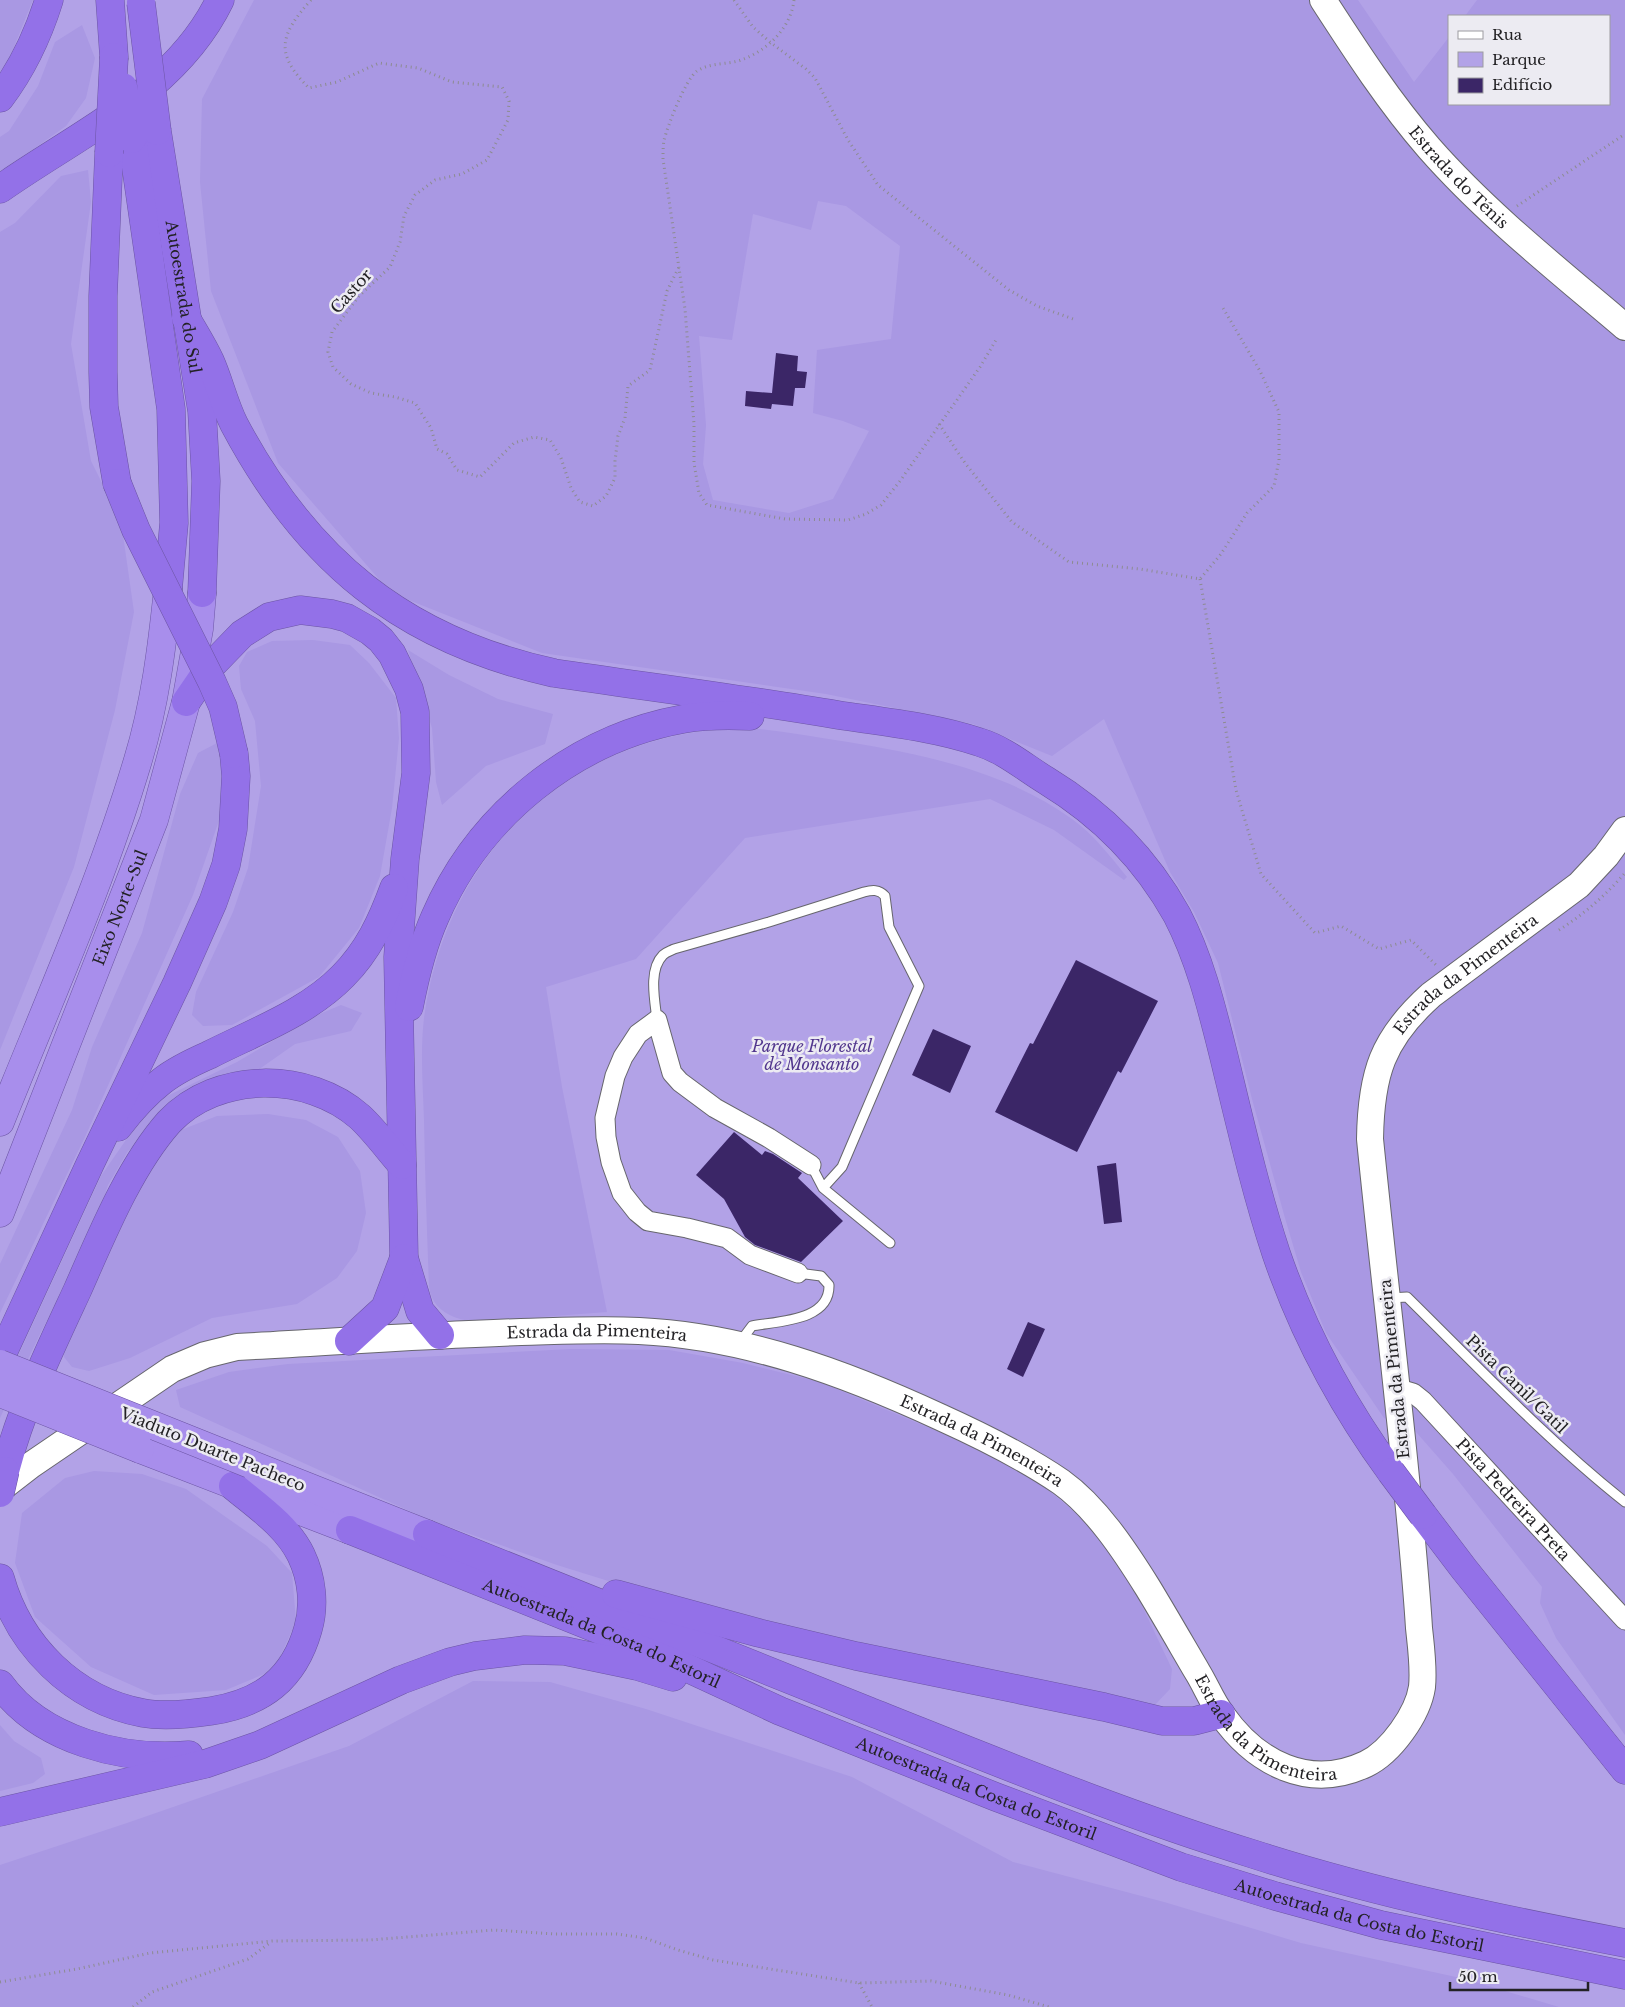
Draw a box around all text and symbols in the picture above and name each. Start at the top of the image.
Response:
legend [1448,15,1610,105]
text: Rua [1492,25,1523,44]
text: Parque [1492,50,1546,69]
text: Edifício [1492,75,1553,94]
street label: Estrada do Ténis [1405,122,1513,233]
street label: Autoestrada do Sul [161,218,206,375]
street label: Castor [326,264,376,317]
street label: Eixo Norte-Sul [88,847,151,968]
street label: Estrada da Pimenteira [1389,909,1542,1038]
park label: Parque Florestal de Monsanto [751,1036,873,1074]
street label: Estrada da Pimenteira [1375,1278,1413,1460]
street label: Estrada da Pimenteira [506,1320,689,1345]
street label: Pista Canil/Gatil [1462,1331,1572,1437]
street label: Estrada da Pimenteira [897,1390,1067,1491]
street label: Viaduto Duarte Pacheco [117,1402,309,1495]
street label: Pista Pedreira Preta [1452,1434,1575,1565]
street label: Autoestrada da Costa do Estoril [479,1574,724,1692]
street label: Estrada da Pimenteira [1191,1671,1338,1785]
street label: Autoestrada da Costa do Estoril [853,1732,1100,1844]
street label: Autoestrada da Costa do Estoril [1231,1874,1486,1956]
scale bar [1450,1960,1588,1992]
text: 50 m [1458,1967,1498,1986]

